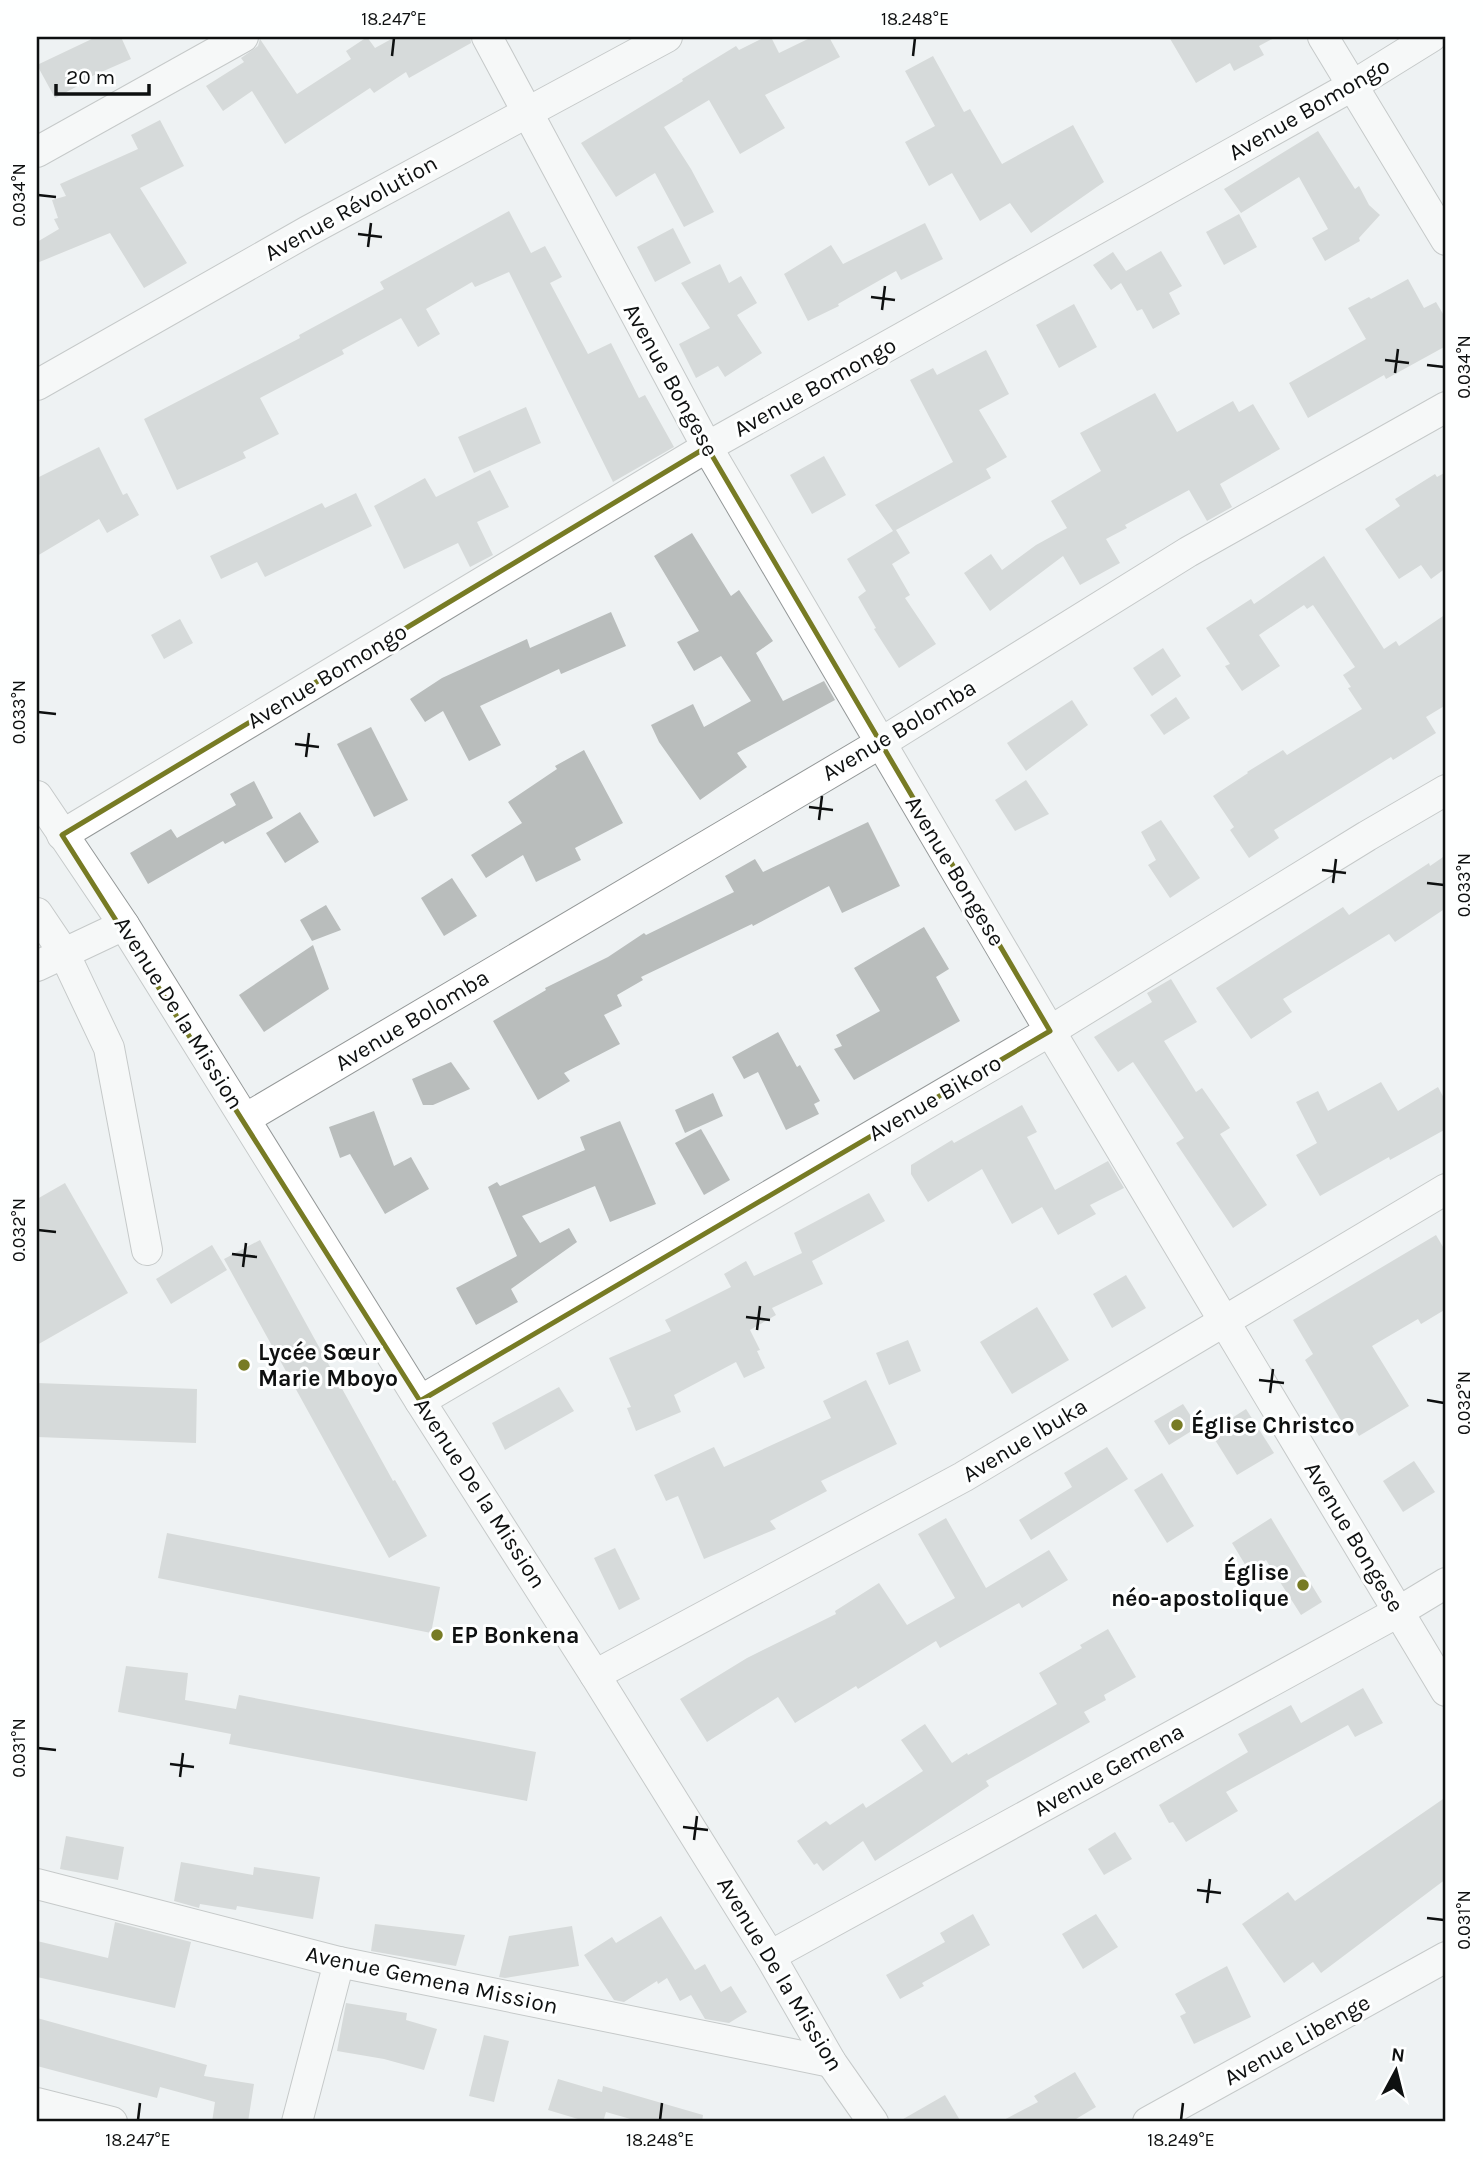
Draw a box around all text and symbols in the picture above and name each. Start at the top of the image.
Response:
text: 18.247°E [361,8,427,30]
text: 18.248°E [881,8,949,30]
scale bar [56,52,149,96]
street label: Avenue Bomongo [1224,52,1394,166]
text: 20 m [66,65,115,89]
street label: Avenue Révolution [260,149,442,267]
text: 0.034°N [8,163,30,227]
street label: Avenue Bongese [618,299,724,461]
street label: Avenue Bomongo [729,331,901,443]
text: 0.034°N [1453,335,1475,399]
street label: Avenue Bomongo [242,618,412,734]
street label: Avenue Bolomba [817,673,981,787]
text: 0.033°N [8,680,30,744]
street label: Avenue Bongese [899,791,1011,951]
text: 0.033°N [1453,853,1475,917]
street label: Avenue De la Mission [109,912,249,1114]
street label: Avenue Bolomba [330,963,494,1077]
street label: Avenue Bikoro [864,1049,1006,1147]
text: 0.032°N [8,1198,30,1262]
place label: Lycée Sœur Marie Mboyo [258,1339,398,1392]
marker: Lycée Sœur Marie Mboyo [236,1357,252,1373]
text: 0.032°N [1453,1371,1475,1435]
street label: Avenue Ibuka [958,1392,1092,1488]
street label: Avenue De la Mission [408,1393,552,1593]
place label: Église Christco [1191,1409,1354,1439]
marker: Église Christco [1169,1417,1185,1433]
street label: Avenue Bongese [1298,1457,1410,1617]
place label: Église néo-apostolique [1111,1556,1289,1612]
marker: Église néo-apostolique [1295,1577,1311,1593]
place label: EP Bonkena [451,1622,580,1649]
marker: EP Bonkena [429,1627,445,1643]
text: 0.031°N [8,1718,30,1778]
street label: Avenue Gemena [1029,1718,1189,1822]
street label: Avenue De la Mission [711,1872,849,2076]
text: 0.031°N [1453,1890,1475,1950]
street label: Avenue Gemena Mission [304,1940,560,2020]
street label: Avenue Libenge [1219,1989,1375,2091]
north arrow [1360,2036,1430,2106]
text: N [1390,2043,1406,2067]
text: 18.247°E [105,2129,171,2151]
text: 18.248°E [626,2129,694,2151]
text: 18.249°E [1147,2129,1215,2151]

